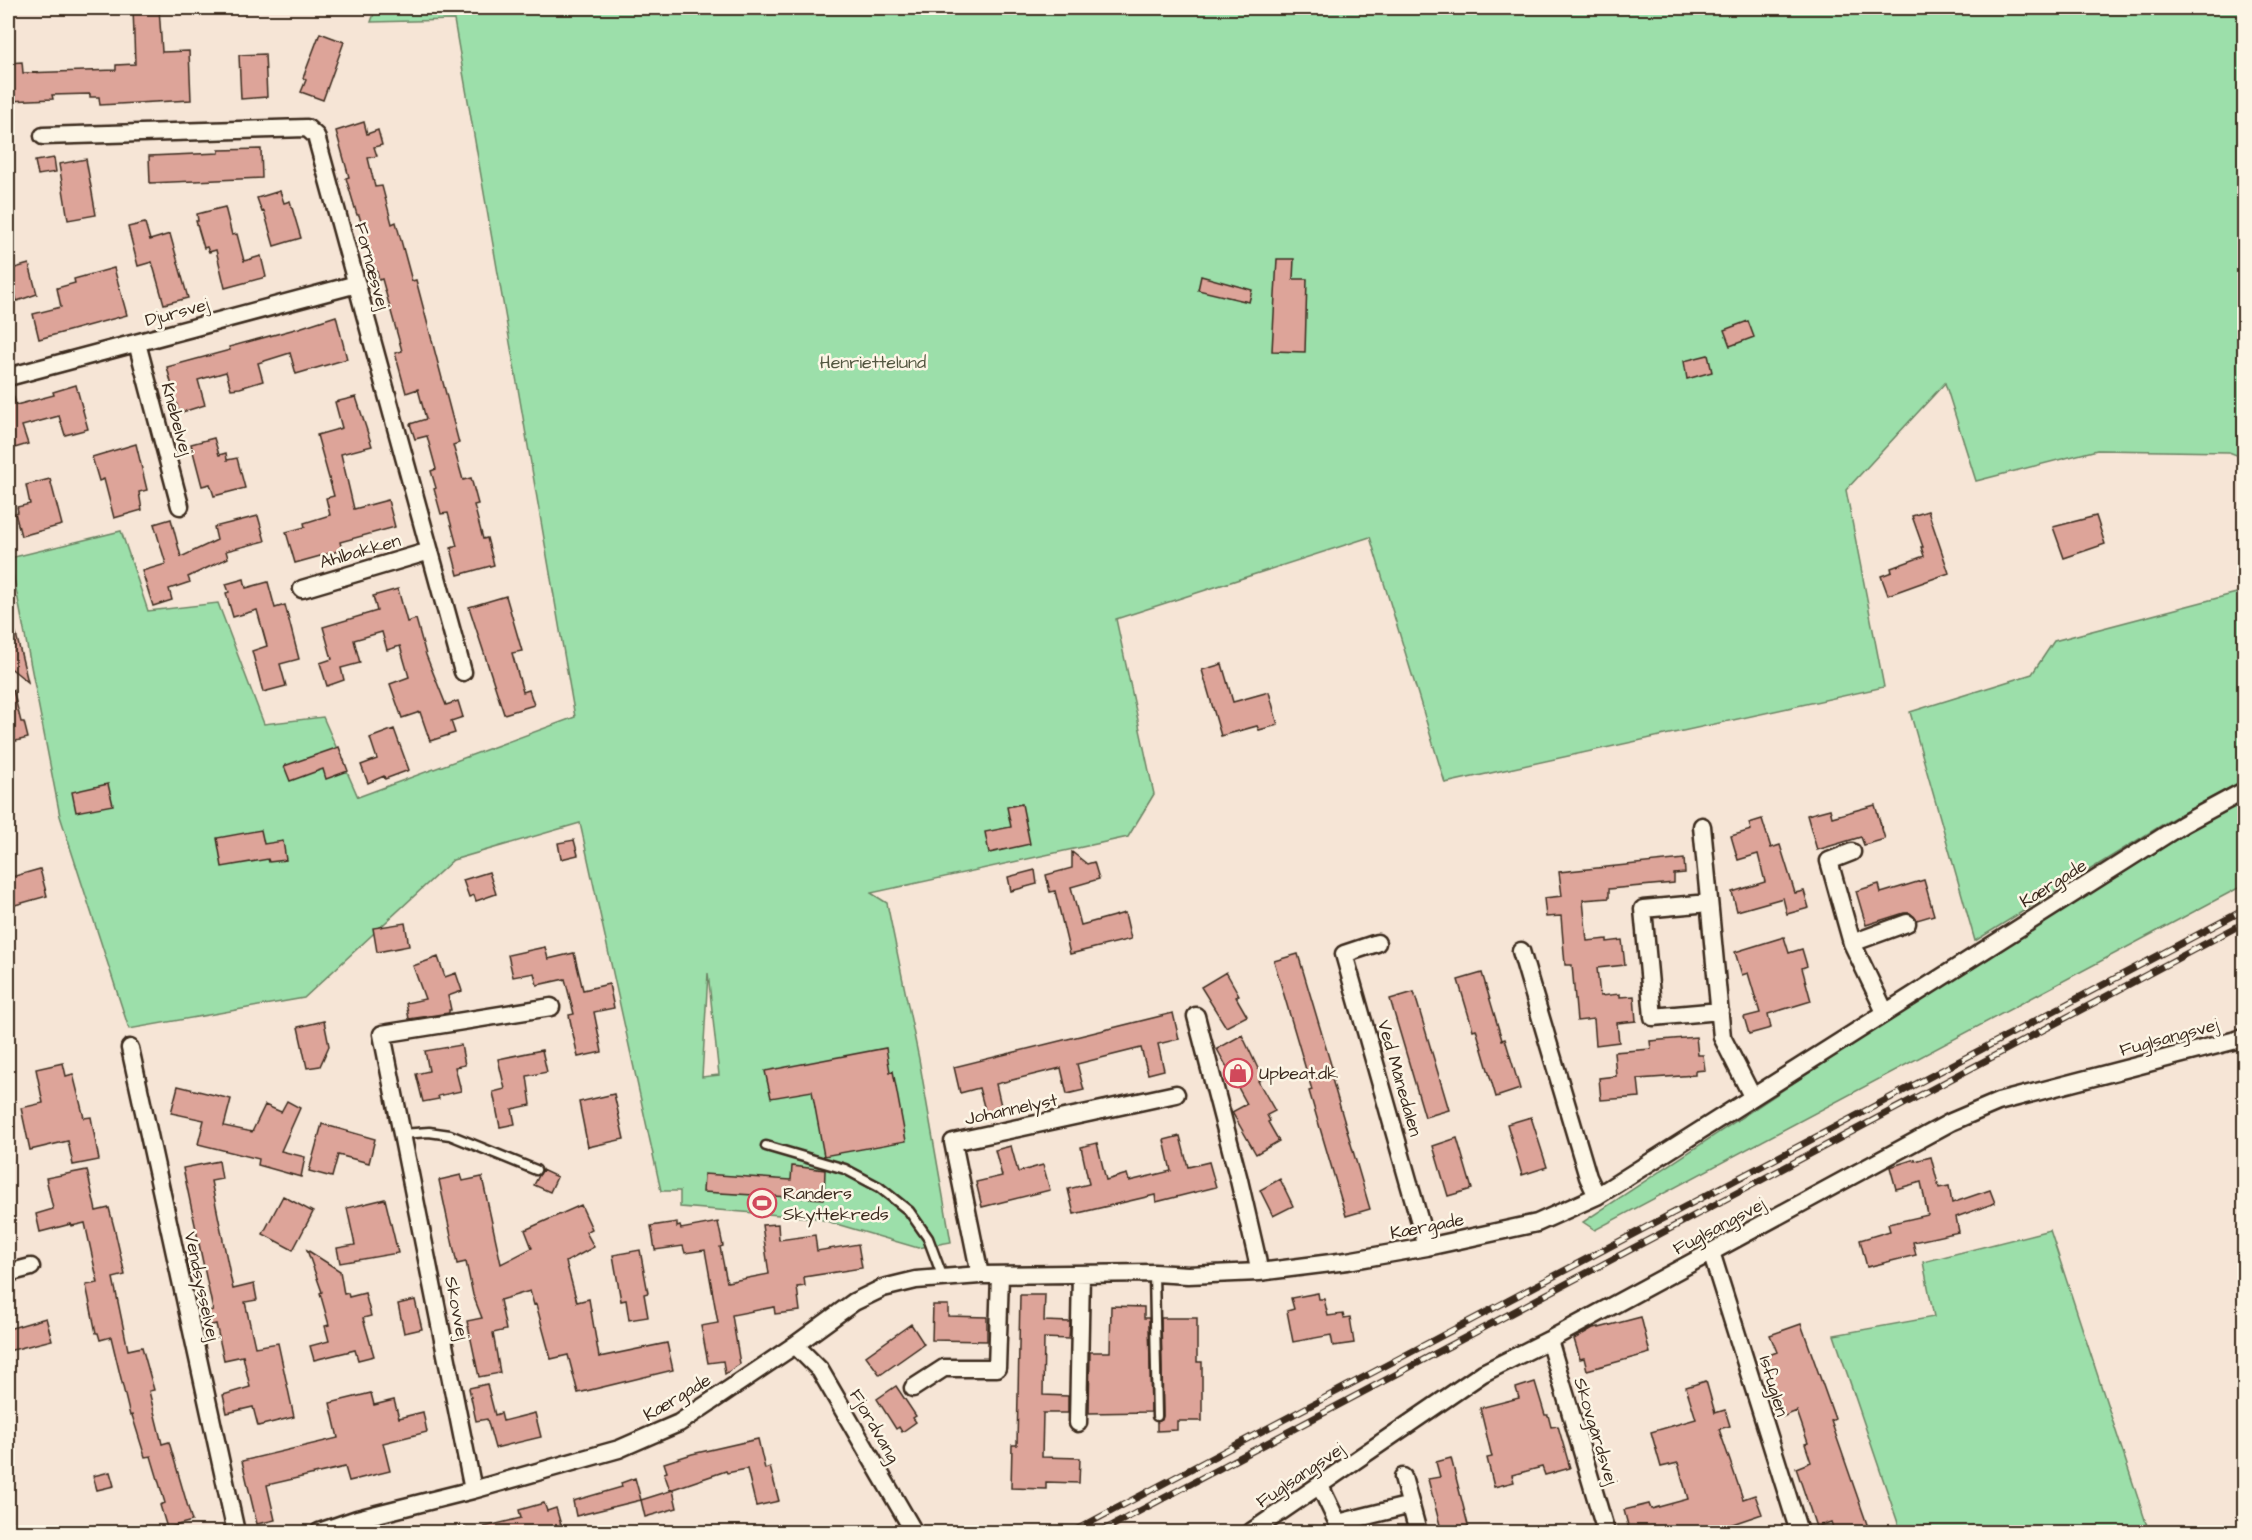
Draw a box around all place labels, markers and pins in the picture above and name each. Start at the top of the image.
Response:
shop icon: Upbeat.dk [1222,1057,1254,1089]
place label: Upbeat.dk [1259,1061,1338,1086]
place label: Randers Skyttekreds [783,1181,889,1228]
sports icon: Randers Skyttekreds [746,1187,778,1219]

